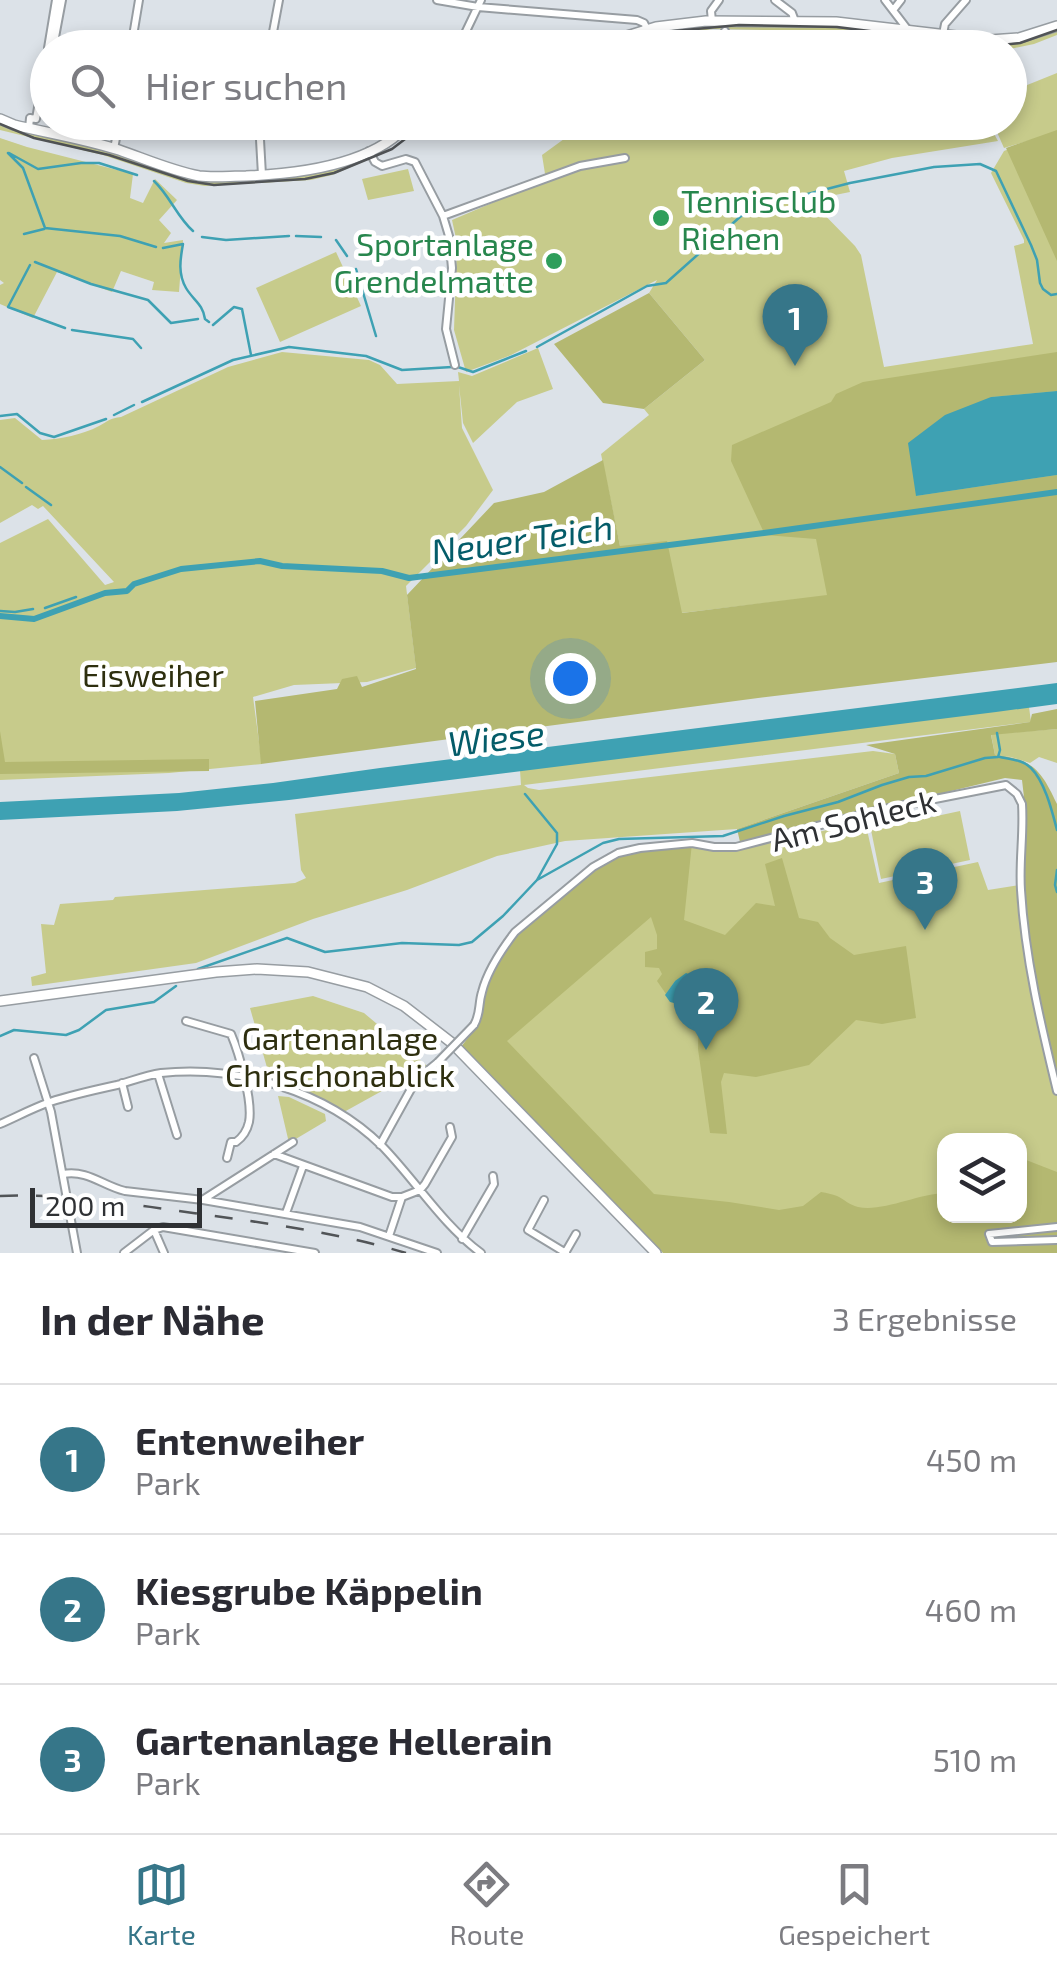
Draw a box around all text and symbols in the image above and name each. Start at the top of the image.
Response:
search box [30,30,1027,140]
icon: search [65,58,120,113]
text: Hier suchen [145,62,347,108]
place label: Tennisclub Riehen [681,181,836,256]
marker: Tennisclub Riehen [650,207,672,229]
place label: Sportanlage Grendelmatte [334,224,534,299]
marker: Sportanlage Grendelmatte [543,250,565,272]
pin: 1 [762,284,828,366]
water label: Neuer Teich [428,504,616,572]
your location [545,653,596,704]
park label: Eisweiher [82,655,224,693]
water label: Wiese [445,710,547,764]
street label: Am Sohleck [767,780,939,858]
pin: 3 [892,848,958,930]
pin: 2 [674,968,738,1050]
park label: Gartenanlage Chrischonablick [225,1018,455,1093]
map controls [937,1133,1027,1223]
button: layers [937,1133,1027,1223]
scale bar [30,1183,202,1228]
text: 200 m [45,1188,125,1222]
text: In der Nähe [40,1293,265,1343]
text: 3 Ergebnisse [832,1299,1017,1337]
text: Entenweiher [135,1417,364,1463]
text: 1 [66,1440,79,1478]
text: 450 m [926,1440,1017,1478]
text: Park [135,1463,200,1501]
text: Kiesgrube Käppelin [135,1567,483,1613]
text: 2 [63,1590,82,1628]
text: 460 m [925,1590,1017,1628]
text: Park [135,1613,200,1651]
text: Gartenanlage Hellerain [135,1717,553,1763]
text: 3 [63,1740,82,1778]
text: 510 m [933,1740,1017,1778]
text: Park [135,1763,200,1801]
tab: Karte [127,1857,196,1951]
tab: Route [450,1857,524,1951]
tab: Gespeichert [778,1857,930,1951]

